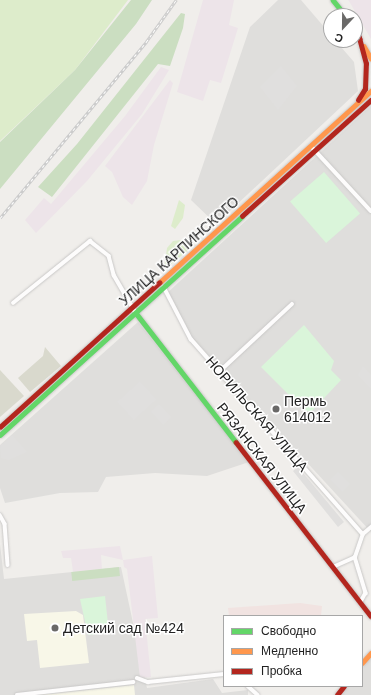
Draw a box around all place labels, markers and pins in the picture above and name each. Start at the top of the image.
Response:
place label: Пермь 614012 [284,393,331,426]
marker: Пермь 614012 [271,404,281,414]
place label: Детский сад №424 [63,620,184,636]
marker: Детский сад №424 [50,623,60,633]

